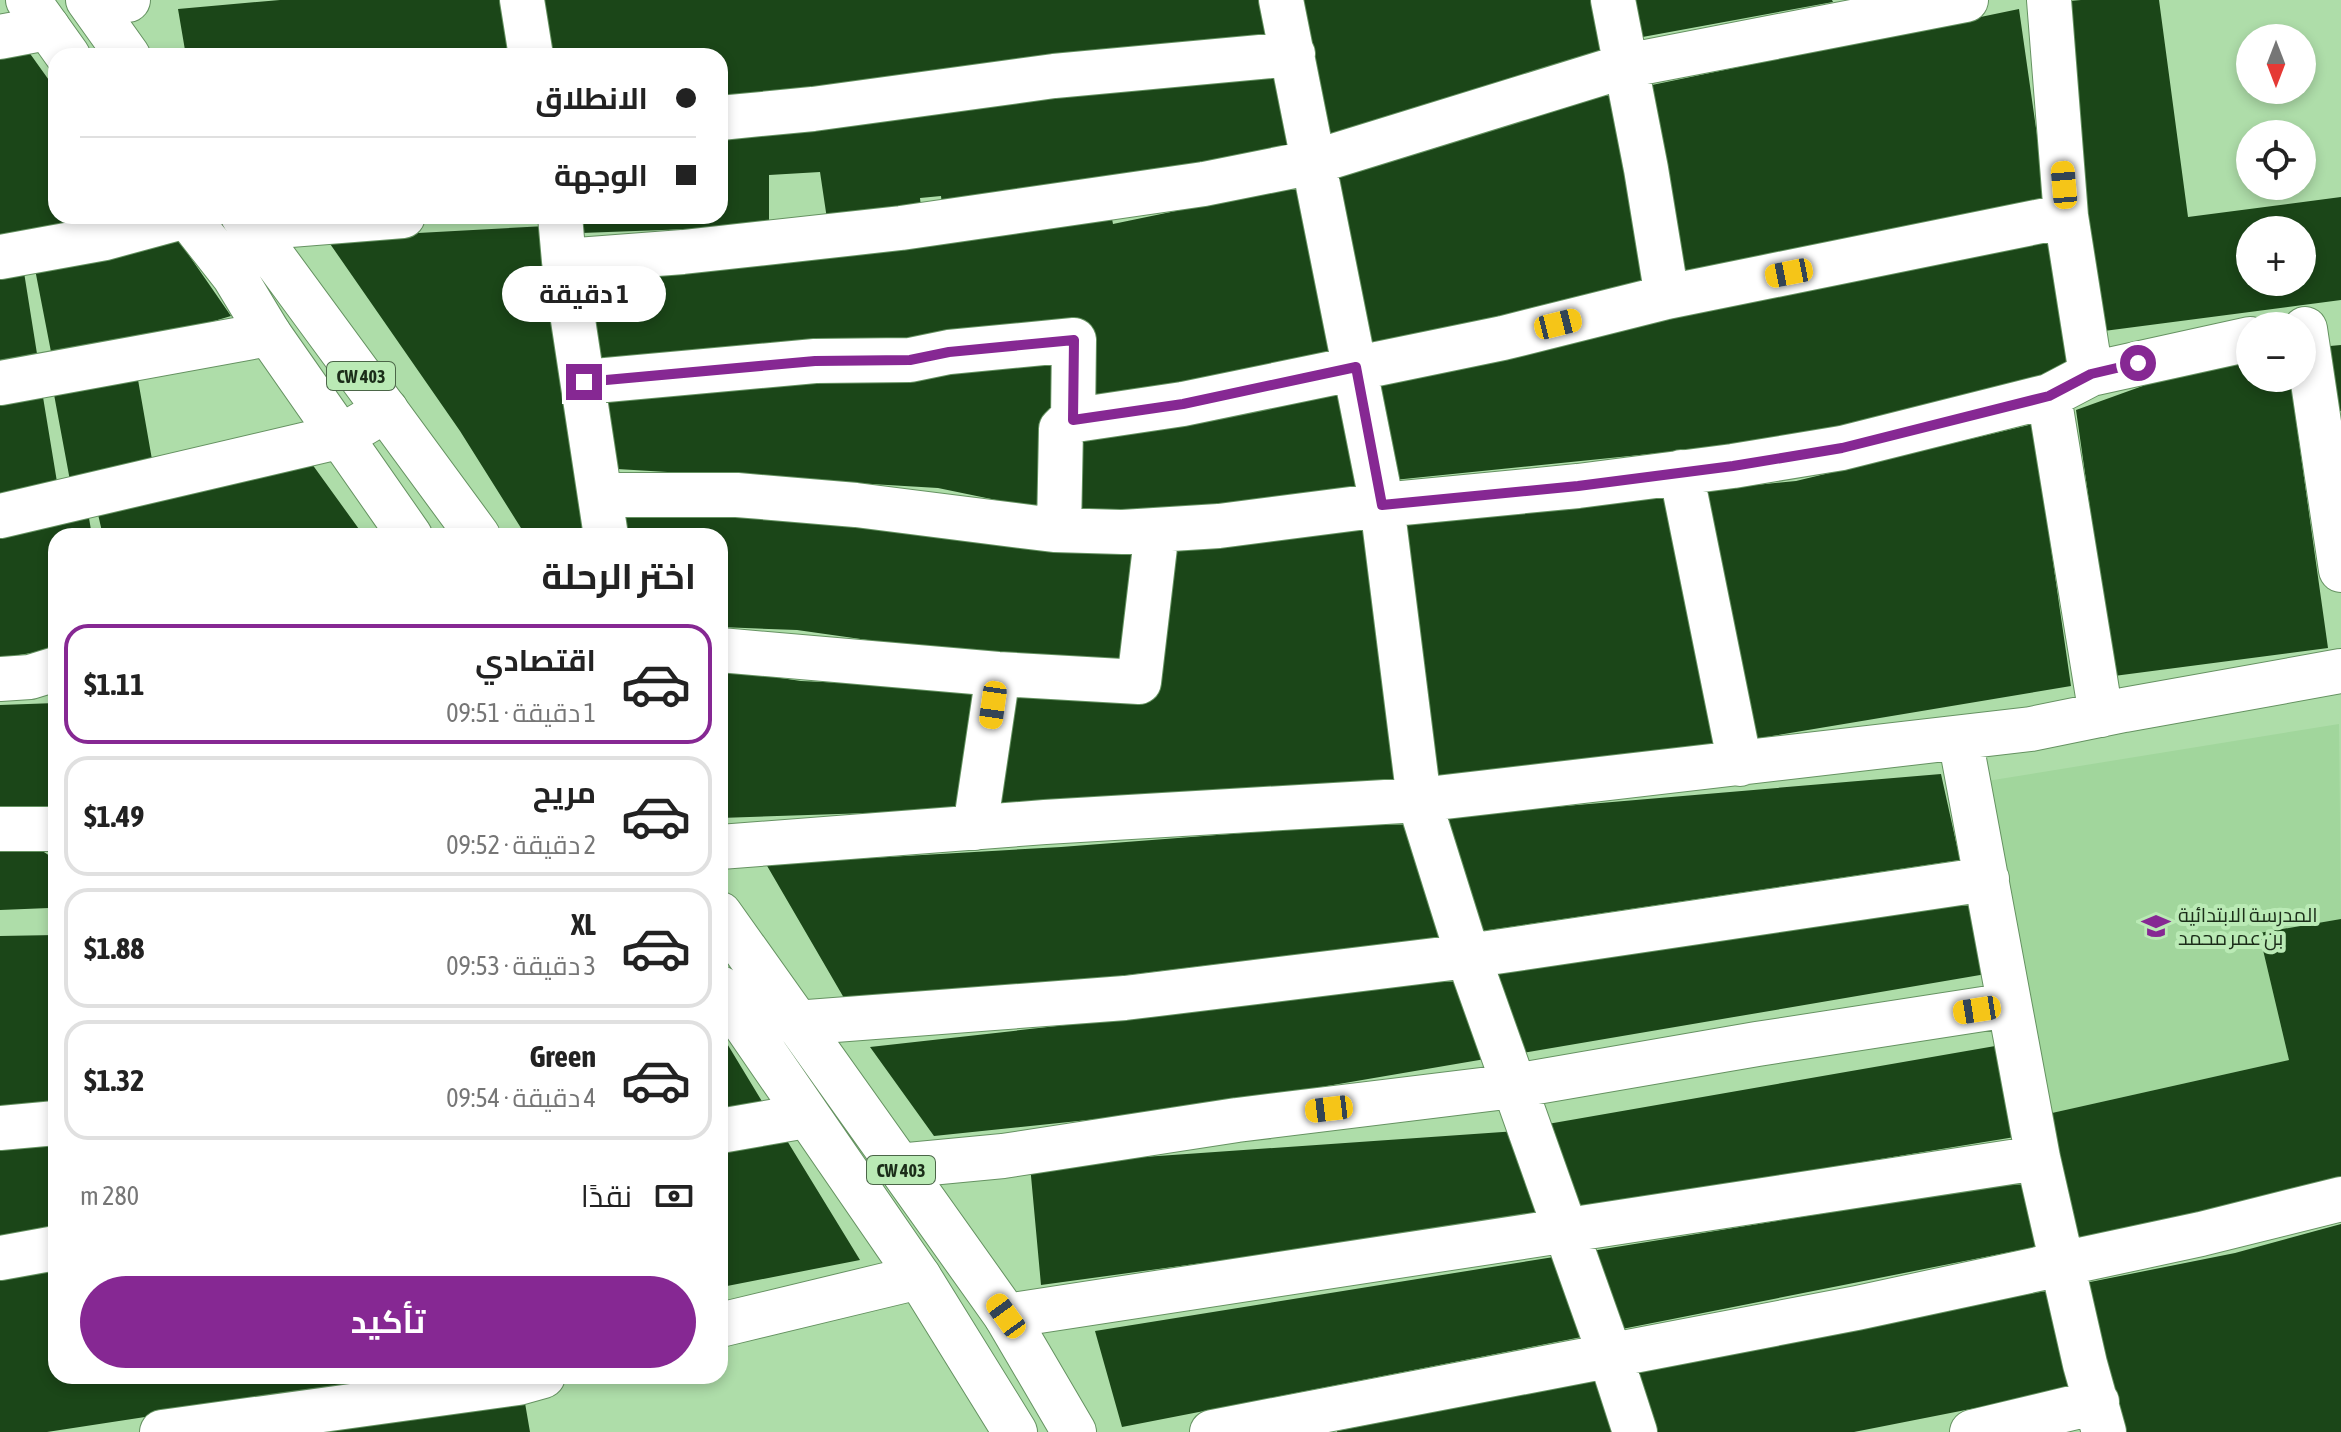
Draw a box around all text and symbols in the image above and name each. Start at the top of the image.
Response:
north arrow [2236,24,2316,104]
map controls [2236,24,2316,392]
text: الانطلاق [535,81,648,115]
button: locate [2236,120,2316,200]
text: الوجهة [554,158,648,192]
car [2050,160,2078,210]
button: + [2236,216,2316,296]
car [1763,257,1815,289]
callout: 1 دقيقة [502,266,666,322]
text: 1 دقيقة [539,279,629,309]
car [1532,307,1584,341]
button: − [2236,312,2316,392]
route start [2120,345,2156,381]
road number: CW 403 [327,362,395,390]
route end [566,364,602,400]
text: اختر الرحلة [541,555,696,597]
text: اقتصادي [475,643,596,677]
icon: car [620,648,692,720]
text: $1.11 [84,667,144,701]
car [978,680,1008,730]
text: 1 دقيقة · 09:51 [446,698,596,728]
text: مريح [533,775,596,809]
icon: car [620,780,692,852]
text: $1.49 [84,799,144,833]
text: 2 دقيقة · 09:52 [446,830,596,860]
place label: المدرسة الابتدائية بن عمر محمد [2178,903,2318,951]
text: XL [571,907,596,941]
school or university icon: المدرسة الابتدائية بن عمر محمد [2141,911,2171,941]
icon: car [620,912,692,984]
text: $1.88 [84,931,144,965]
text: 3 دقيقة · 09:53 [446,951,596,981]
car [1951,994,2003,1026]
text: Green [530,1039,596,1073]
icon: car [620,1044,692,1116]
text: $1.32 [84,1063,144,1097]
text: 4 دقيقة · 09:54 [446,1083,596,1113]
car [1304,1094,1354,1124]
road number: CW 403 [867,1156,935,1184]
icon: cash [652,1174,696,1218]
text: نقدًا [581,1179,632,1213]
text: 280 m [80,1181,139,1211]
button: تأكيد [80,1276,696,1368]
car [982,1290,1030,1342]

